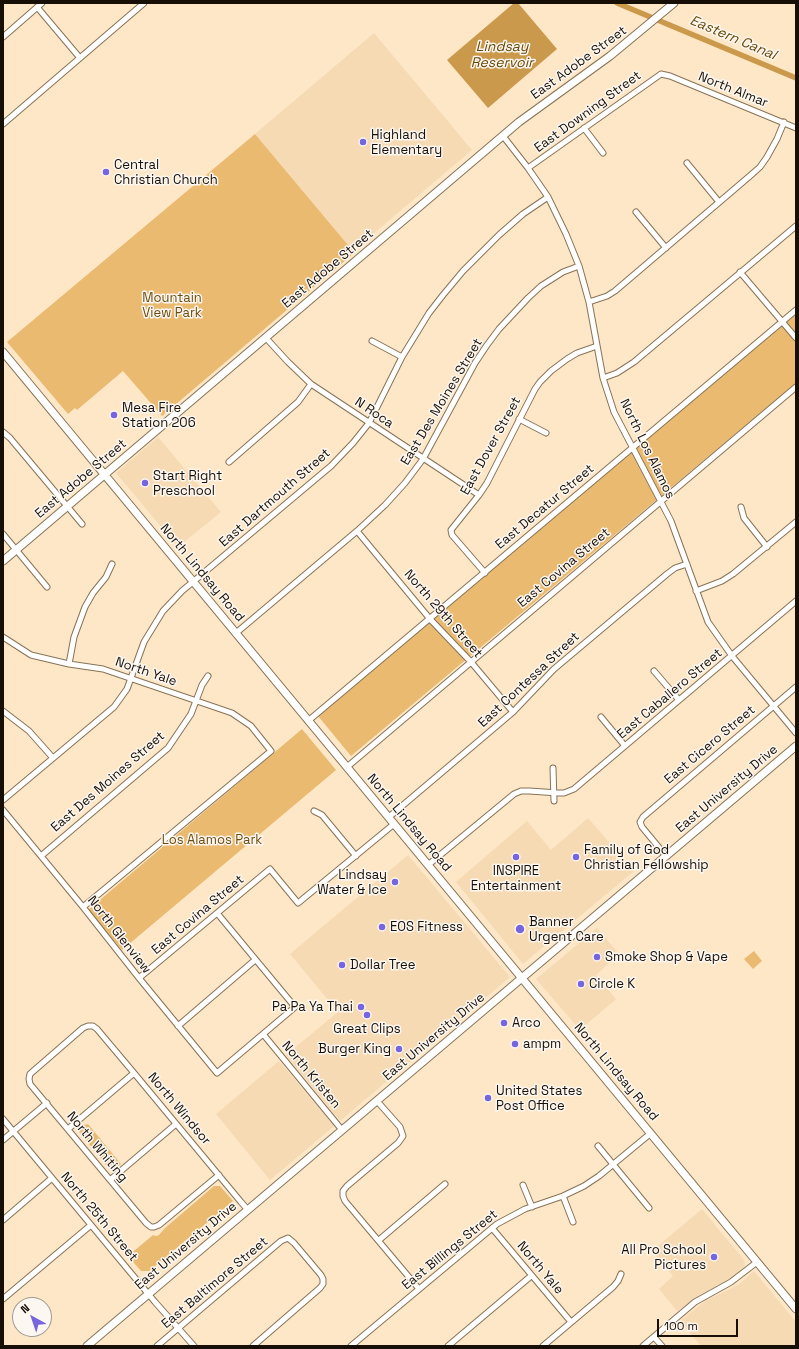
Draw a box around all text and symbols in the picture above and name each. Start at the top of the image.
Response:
water label: Eastern Canal [687,12,779,64]
street label: East Adobe Street [528,23,630,103]
water label: Lindsay Reservoir [471,39,533,72]
street label: East Downing Street [532,68,644,156]
street label: North Almar [696,69,770,111]
place label: Highland Elementary [371,127,442,158]
marker: Highland Elementary [358,137,368,147]
place label: Central Christian Church [114,157,218,188]
marker: Central Christian Church [101,167,111,177]
street label: East Adobe Street [279,226,377,312]
park label: Mountain View Park [142,290,202,321]
street label: East Des Moines Street [398,336,486,468]
street label: N Roca [352,394,396,432]
street label: East Dover Street [458,394,524,498]
street label: North Los Alamos [616,397,678,501]
place label: Mesa Fire Station 206 [122,400,196,431]
marker: Mesa Fire Station 206 [109,410,119,420]
street label: East Adobe Street [32,436,130,522]
street label: East Dartmouth Street [216,446,334,550]
street label: East Decatur Street [493,461,597,553]
place label: Start Right Preschool [153,468,222,499]
marker: Start Right Preschool [140,478,150,488]
street label: North Lindsay Road [157,521,247,625]
street label: East Covina Street [515,525,613,611]
street label: North 29th Street [400,567,486,661]
street label: East Contessa Street [475,629,583,731]
street label: East Caballero Street [614,646,726,742]
street label: North Yale [113,654,179,690]
street label: East Cicero Street [661,703,759,787]
street label: East Des Moines Street [48,728,168,836]
street label: East University Drive [673,742,781,836]
street label: North Lindsay Road [364,771,454,875]
park label: Los Alamos Park [162,832,262,848]
place label: Family of God Christian Fellowship [584,842,709,873]
marker: INSPIRE Entertainment [511,852,521,862]
marker: Family of God Christian Fellowship [571,852,581,862]
place label: INSPIRE Entertainment [471,863,561,894]
place label: Lindsay Water & Ice [317,867,387,898]
street label: East Covina Street [149,872,247,958]
marker: Lindsay Water & Ice [390,877,400,887]
street label: North Glenview [84,893,154,977]
place label: Banner Urgent Care [529,914,604,945]
place label: EOS Fitness [390,919,463,935]
marker: EOS Fitness [377,922,387,932]
marker: Banner Urgent Care [514,923,526,935]
place label: Smoke Shop & Vape [605,949,728,965]
marker: Smoke Shop & Vape [592,952,602,962]
place label: Dollar Tree [350,957,415,973]
marker: Dollar Tree [337,960,347,970]
place label: Circle K [589,976,635,992]
marker: Circle K [576,979,586,989]
street label: East University Drive [380,990,488,1084]
place label: Pa Pa Ya Thai [272,999,353,1015]
marker: Pa Pa Ya Thai [356,1002,366,1012]
marker: Great Clips [362,1010,372,1020]
place label: Arco [512,1015,541,1031]
marker: Arco [499,1018,509,1028]
street label: North Lindsay Road [571,1020,661,1124]
place label: Great Clips [333,1021,401,1037]
place label: ampm [523,1036,561,1052]
street label: North Kristen [278,1038,344,1112]
marker: ampm [510,1039,520,1049]
place label: Burger King [318,1041,391,1057]
marker: Burger King [394,1044,404,1054]
street label: North Windsor [144,1070,214,1148]
place label: United States Post Office [496,1083,582,1114]
marker: United States Post Office [483,1093,493,1103]
street label: North Whiting [63,1109,131,1185]
street label: North 25th Street [57,1169,141,1265]
street label: East University Drive [132,1199,240,1293]
street label: East Billings Street [399,1207,501,1293]
street label: East Baltimore Street [159,1234,271,1332]
street label: North Yale [513,1238,567,1298]
place label: All Pro School Pictures [621,1242,706,1273]
marker: All Pro School Pictures [709,1252,719,1262]
north arrow [12,1297,52,1337]
text: N [18,1301,32,1316]
scale bar [659,1311,740,1337]
text: 100 m [664,1318,698,1334]

